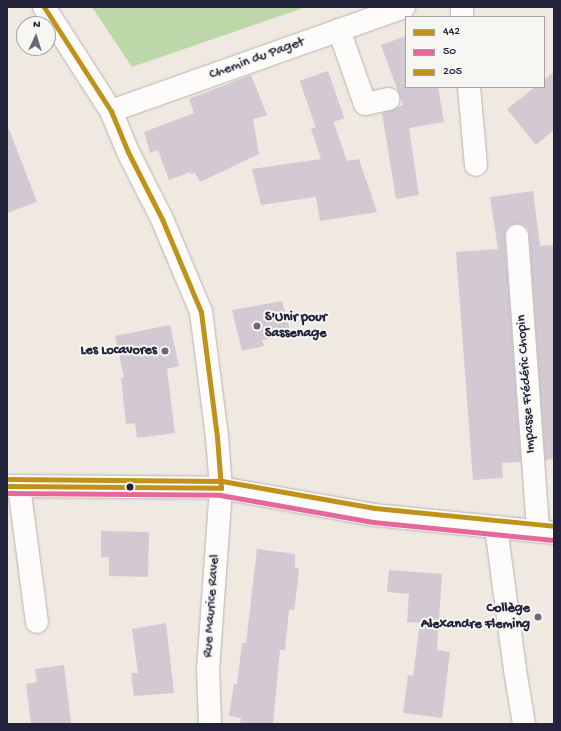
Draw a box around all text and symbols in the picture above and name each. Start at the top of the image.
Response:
north arrow [16,16,56,56]
legend [405,16,545,88]
text: N [33,19,41,31]
text: 442 [443,25,460,39]
street label: Chemin du Paget [207,34,307,84]
text: 50 [443,45,456,59]
text: 205 [443,65,462,79]
place label: S'Unir pour Sassenage [265,310,327,342]
street label: Impasse Frédéric Chopin [514,314,540,454]
marker: S'Unir pour Sassenage [252,321,262,331]
place label: Les Locavores [80,343,157,359]
marker: Les Locavores [160,346,170,356]
unlabelled marker [125,482,135,492]
street label: Rue Maurice Ravel [200,554,224,658]
place label: Collège Alexandre Fleming [421,601,530,634]
marker: Collège Alexandre Fleming [533,612,543,622]

